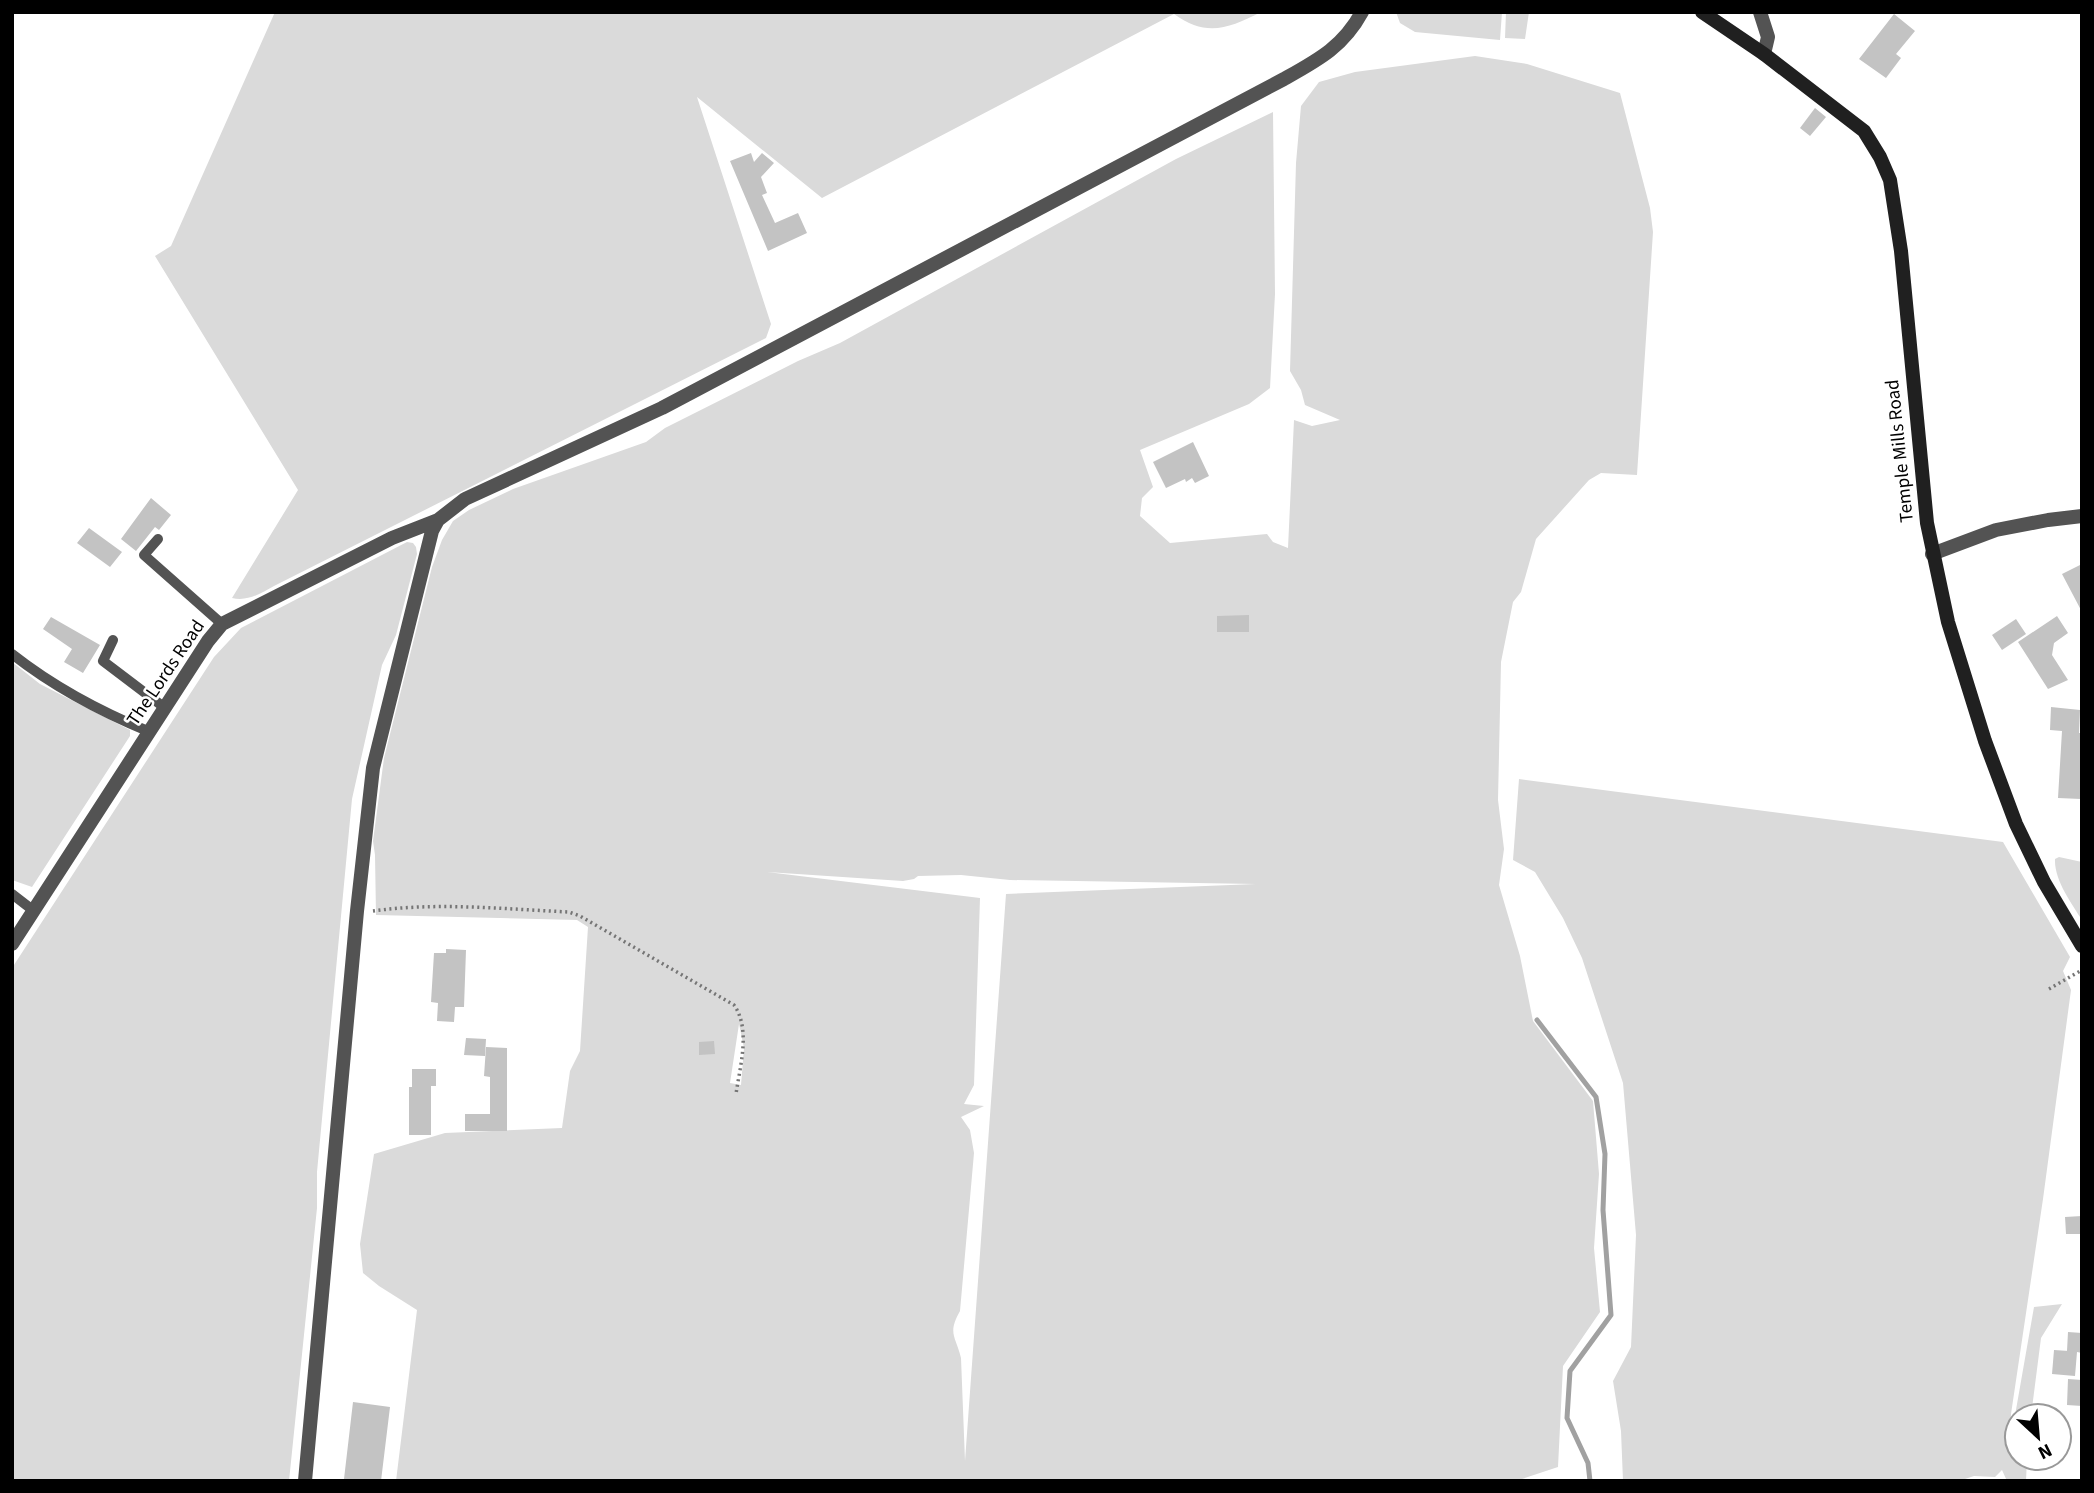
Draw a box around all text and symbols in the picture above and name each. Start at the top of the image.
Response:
street label: Temple Mills Road [1879,378,1921,524]
street label: The Lords Road [121,615,211,731]
north arrow [2003,1402,2073,1472]
text: N [2033,1436,2056,1466]

